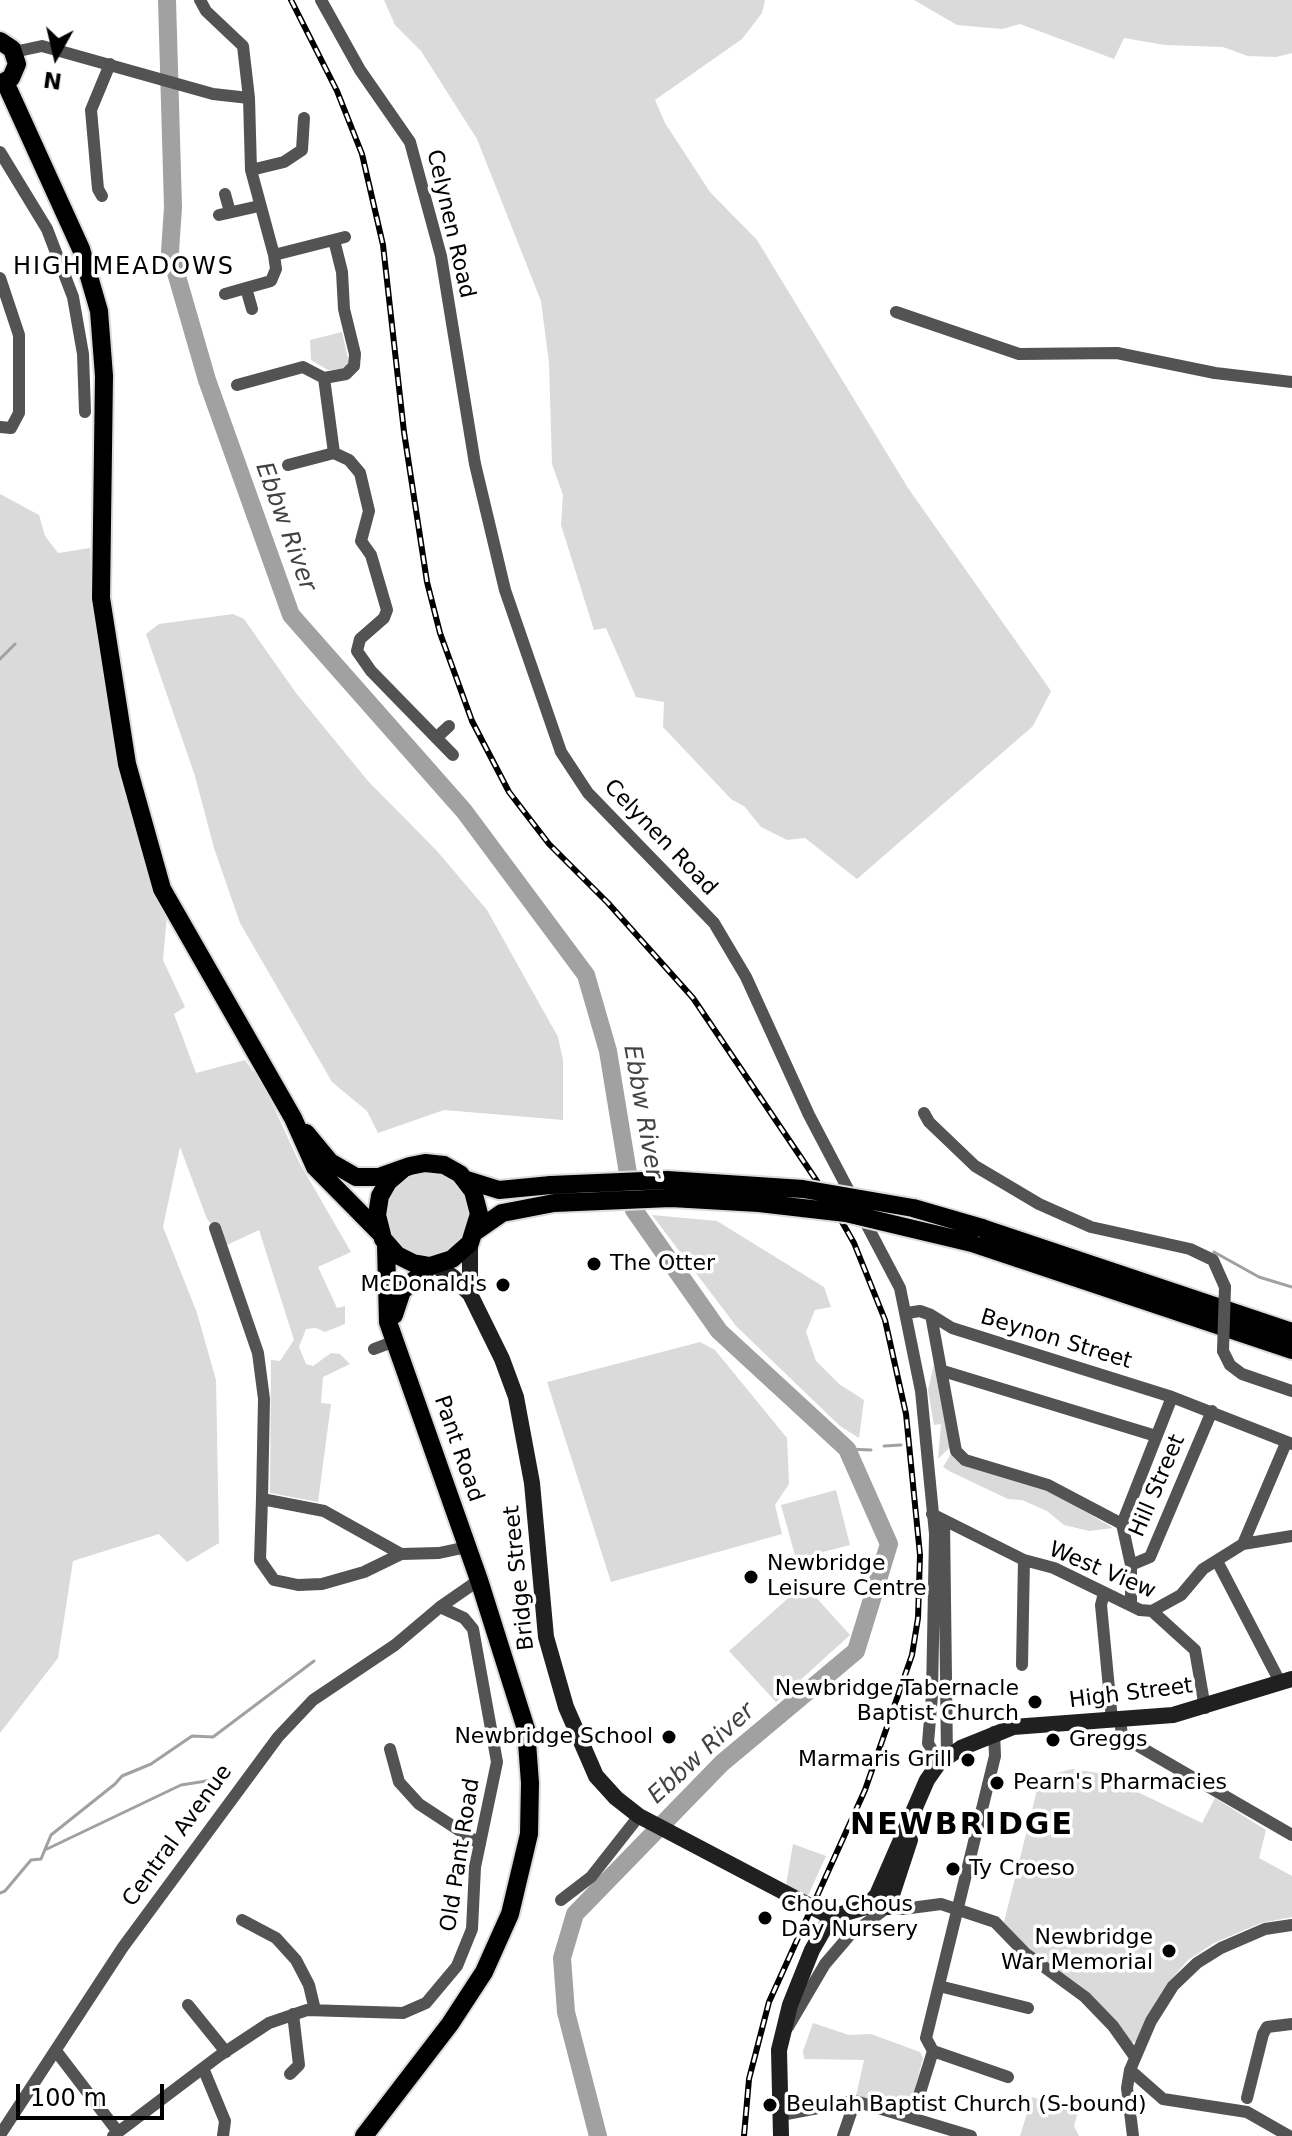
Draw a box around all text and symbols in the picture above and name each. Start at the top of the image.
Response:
north arrow [16,16,96,96]
text: N [42,67,63,94]
street label: Celynen Road [420,147,480,301]
district label: HIGH MEADOWS [13,254,235,282]
water label: Ebbw River [248,459,322,595]
street label: Celynen Road [598,774,722,902]
water label: Ebbw River [616,1043,668,1181]
place label: The Otter [610,1251,715,1277]
marker: The Otter [585,1255,603,1273]
place label: McDonald's [361,1272,487,1298]
marker: McDonald's [494,1276,512,1294]
street label: Beynon Street [977,1304,1135,1376]
street label: Pant Road [428,1392,488,1506]
street label: Hill Street [1125,1431,1191,1541]
street label: Bridge Street [499,1504,541,1652]
street label: West View [1045,1537,1159,1605]
place label: Newbridge Leisure Centre [767,1551,927,1602]
marker: Newbridge Leisure Centre [742,1568,760,1586]
street label: High Street [1068,1673,1194,1715]
place label: Newbridge Tabernacle Baptist Church [775,1676,1019,1728]
marker: Newbridge Tabernacle Baptist Church [1026,1693,1044,1711]
water label: Ebbw River [643,1697,761,1811]
place label: Newbridge School [454,1724,653,1750]
place label: Greggs [1069,1727,1148,1753]
marker: Newbridge School [660,1728,678,1746]
marker: Greggs [1044,1731,1062,1749]
place label: Marmaris Grill [798,1747,952,1773]
marker: Marmaris Grill [959,1751,977,1769]
street label: Central Avenue [118,1760,238,1912]
place label: Pearn's Pharmacies [1013,1770,1227,1796]
marker: Pearn's Pharmacies [988,1774,1006,1792]
street label: Old Pant Road [436,1776,486,1934]
district label: NEWBRIDGE [850,1808,1074,1844]
place label: Ty Croeso [969,1856,1075,1882]
marker: Ty Croeso [944,1860,962,1878]
place label: Chou Chous Day Nursery [781,1892,918,1944]
marker: Chou Chous Day Nursery [756,1909,774,1927]
place label: Newbridge War Memorial [1001,1925,1153,1976]
marker: Newbridge War Memorial [1160,1942,1178,1960]
scale bar [20,2068,168,2118]
text: 100 m [30,2084,107,2112]
place label: Beulah Baptist Church (S-bound) [786,2092,1147,2118]
marker: Beulah Baptist Church (S-bound) [761,2096,779,2114]

